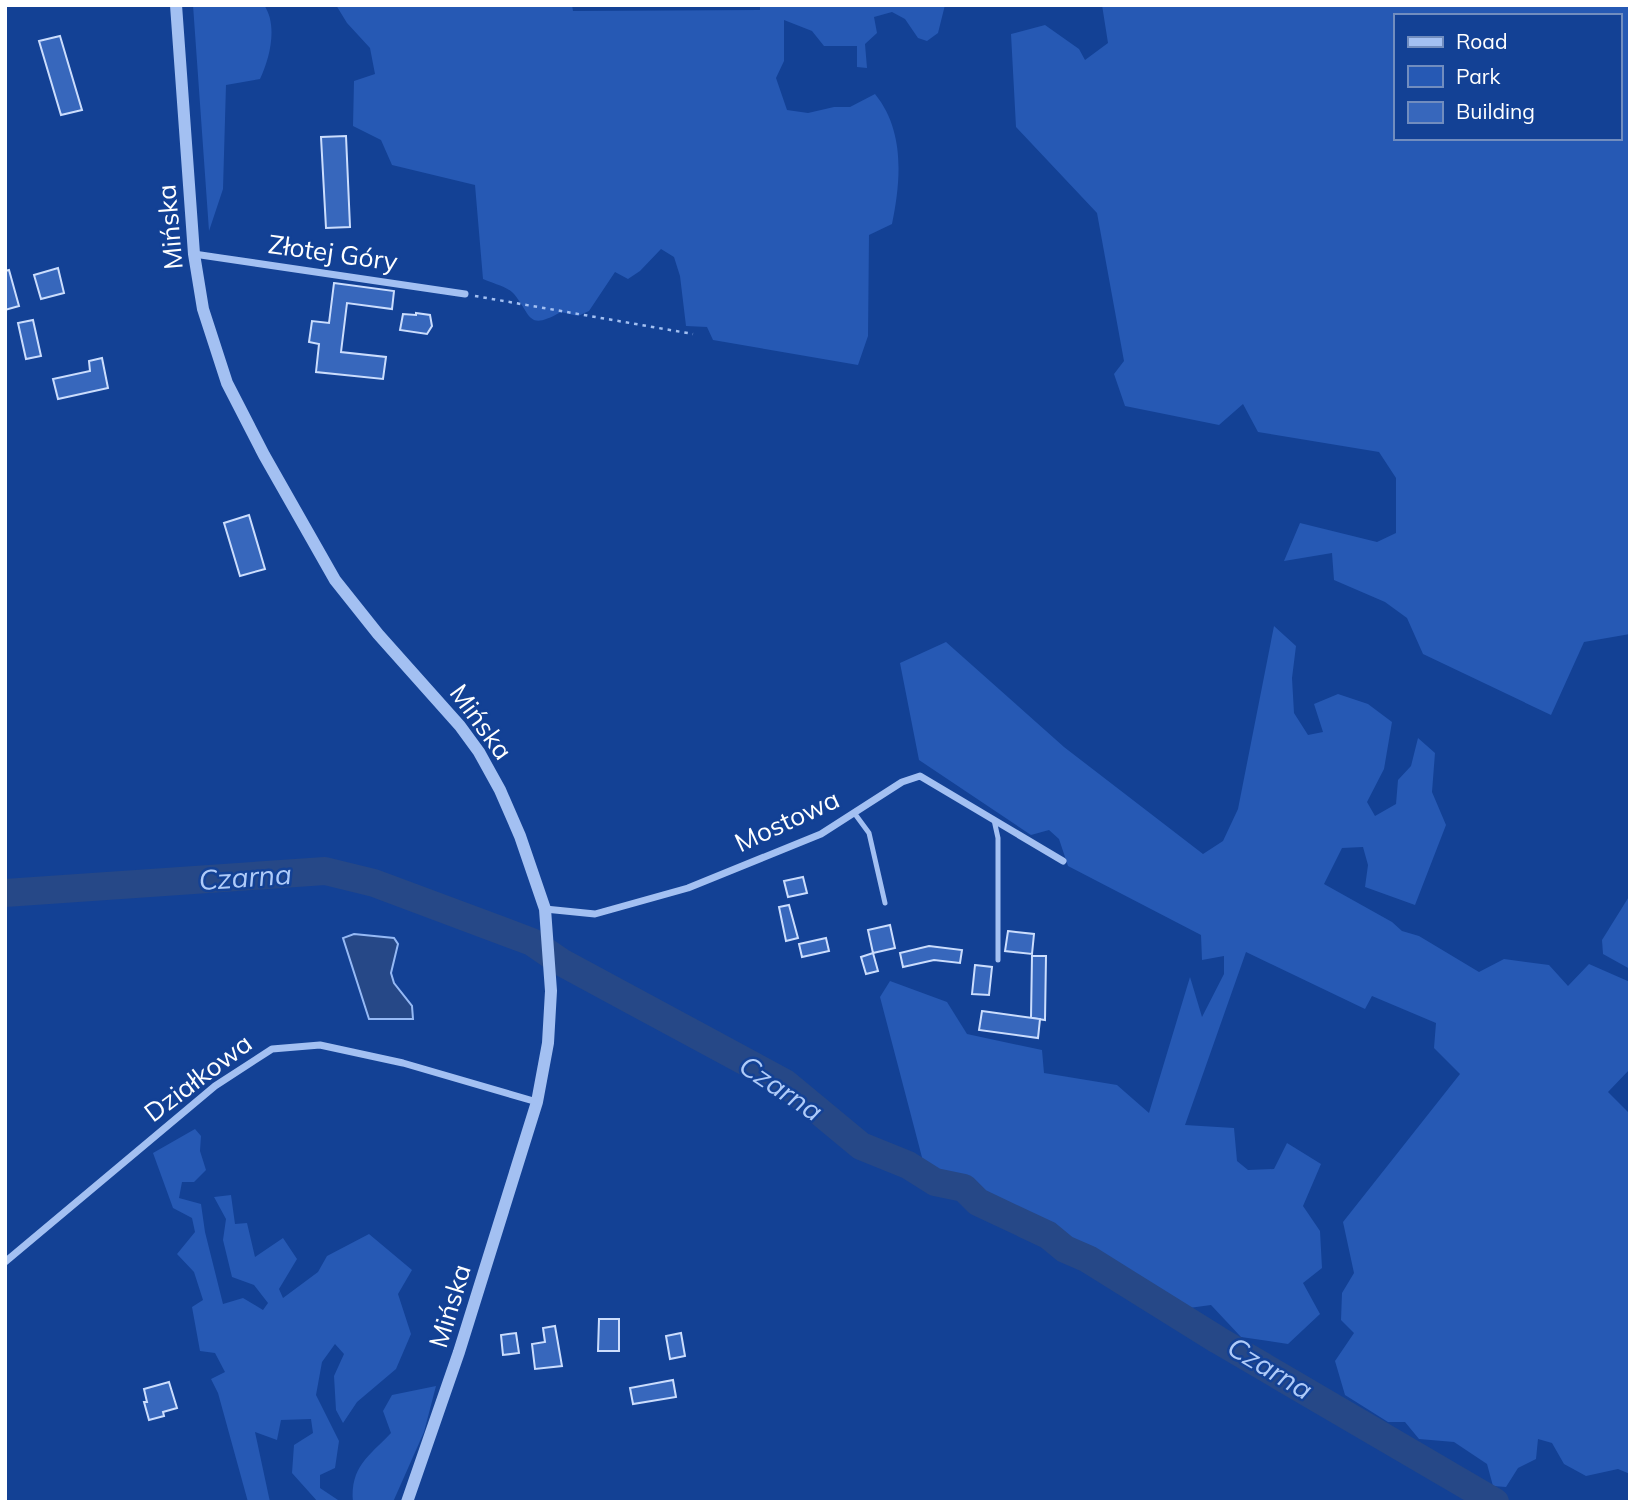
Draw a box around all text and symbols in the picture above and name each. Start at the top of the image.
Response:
legend [1394,14,1621,140]
text: Road [1456,28,1507,54]
text: Park [1456,63,1500,89]
text: Building [1456,98,1535,124]
street label: Mińska [149,183,190,271]
street label: Złotej Góry [266,227,400,278]
street label: Mińska [443,677,520,766]
street label: Mostowa [729,782,844,859]
water label: Czarna [197,856,293,897]
street label: Działkowa [137,1026,258,1129]
water label: Czarna [733,1047,830,1128]
street label: Mińska [421,1260,478,1352]
water label: Czarna [1221,1329,1319,1407]

